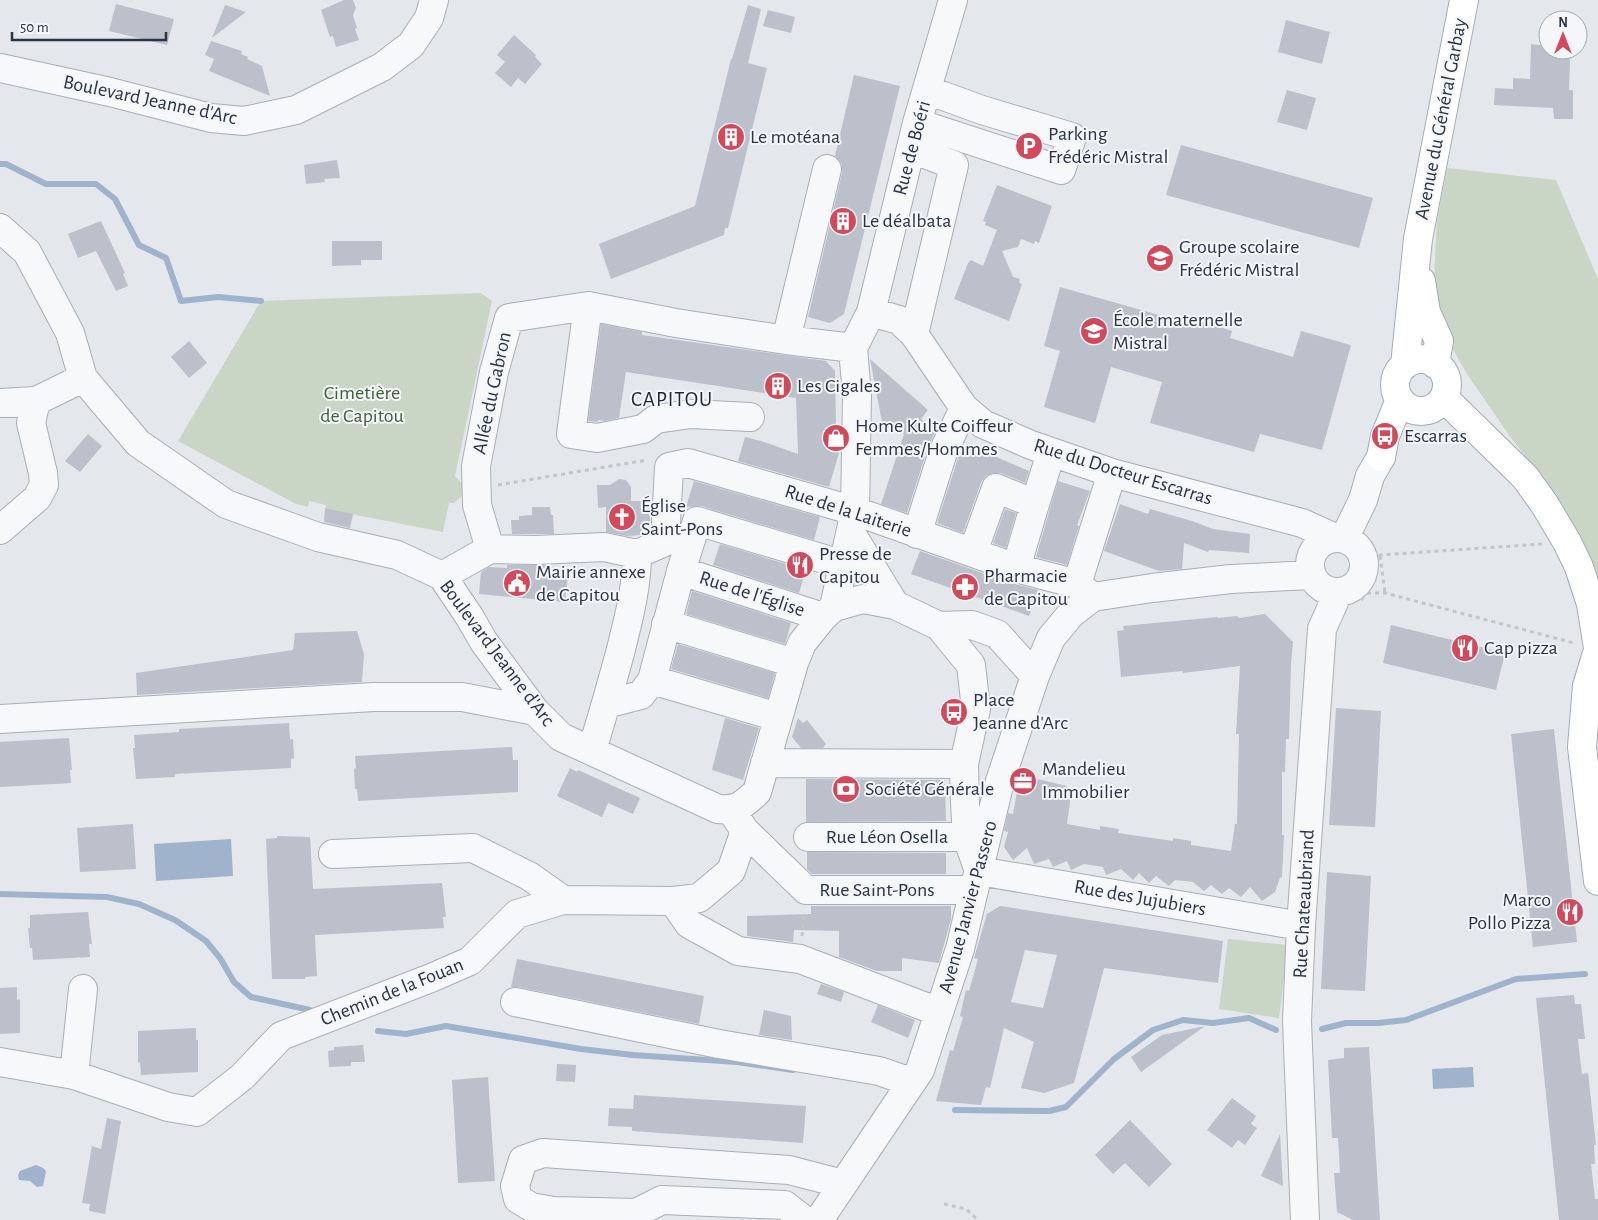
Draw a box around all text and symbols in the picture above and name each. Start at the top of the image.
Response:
scale bar [12,10,166,42]
north arrow [1538,10,1588,60]
street label: Avenue du Général Garbay [1412,16,1470,221]
text: N [1558,16,1568,30]
text: 50 m [20,20,49,35]
street label: Boulevard Jeanne d'Arc [61,72,239,128]
street label: Rue de Boéri [890,98,934,198]
building icon: Le motéana [716,122,746,152]
place label: Parking Frédéric Mistral [1048,124,1168,167]
place label: Le motéana [750,127,840,147]
parking icon: Parking Frédéric Mistral [1014,131,1044,161]
building icon: Le déalbata [828,206,858,236]
place label: Le déalbata [862,211,951,231]
place label: Groupe scolaire Frédéric Mistral [1179,237,1299,280]
school or university icon: Groupe scolaire Frédéric Mistral [1145,243,1175,273]
place label: École maternelle Mistral [1113,309,1243,353]
school or university icon: École maternelle Mistral [1079,316,1109,346]
street label: Allée du Gabron [469,330,515,456]
building icon: Les Cigales [763,371,793,401]
place label: Les Cigales [797,376,880,396]
park label: Cimetière de Capitou [320,383,404,426]
district label: CAPITOU [631,389,713,410]
place label: Home Kulte Coiffeur Femmes/Hommes [855,416,1013,459]
bus stop icon: Escarras [1370,421,1400,451]
shop icon: Home Kulte Coiffeur Femmes/Hommes [821,423,851,453]
place label: Escarras [1404,426,1467,446]
street label: Rue du Docteur Escarras [1031,435,1215,509]
street label: Rue de la Laiterie [782,481,914,541]
place label: Église Saint-Pons [641,495,723,539]
church icon: Église Saint-Pons [607,502,637,532]
place label: Presse de Capitou [819,544,892,587]
restaurant icon: Presse de Capitou [785,550,815,580]
place label: Mairie annexe de Capitou [536,562,646,605]
place label: Pharmacie de Capitou [984,566,1068,609]
street label: Rue de l'Église [697,567,807,620]
public building icon: Mairie annexe de Capitou [502,568,532,598]
pharmacy icon: Pharmacie de Capitou [950,572,980,602]
street label: Boulevard Jeanne d'Arc [436,576,558,730]
restaurant icon: Cap pizza [1450,633,1480,663]
place label: Cap pizza [1484,638,1558,658]
place label: Place Jeanne d'Arc [973,690,1068,733]
bus stop icon: Place Jeanne d'Arc [939,697,969,727]
place label: Mandelieu Immobilier [1042,759,1130,802]
office icon: Mandelieu Immobilier [1008,766,1038,796]
bank icon: Société Générale [831,774,861,804]
place label: Société Générale [865,779,994,799]
street label: Avenue Janvier Passero [935,818,1001,996]
street label: Rue Léon Osella [826,827,948,847]
street label: Rue Chateaubriand [1290,829,1318,979]
street label: Rue des Jujubiers [1072,877,1208,919]
street label: Rue Saint-Pons [819,880,935,900]
place label: Marco Pollo Pizza [1468,890,1551,933]
restaurant icon: Marco Pollo Pizza [1555,897,1585,927]
street label: Chemin de la Fouan [318,954,466,1030]

